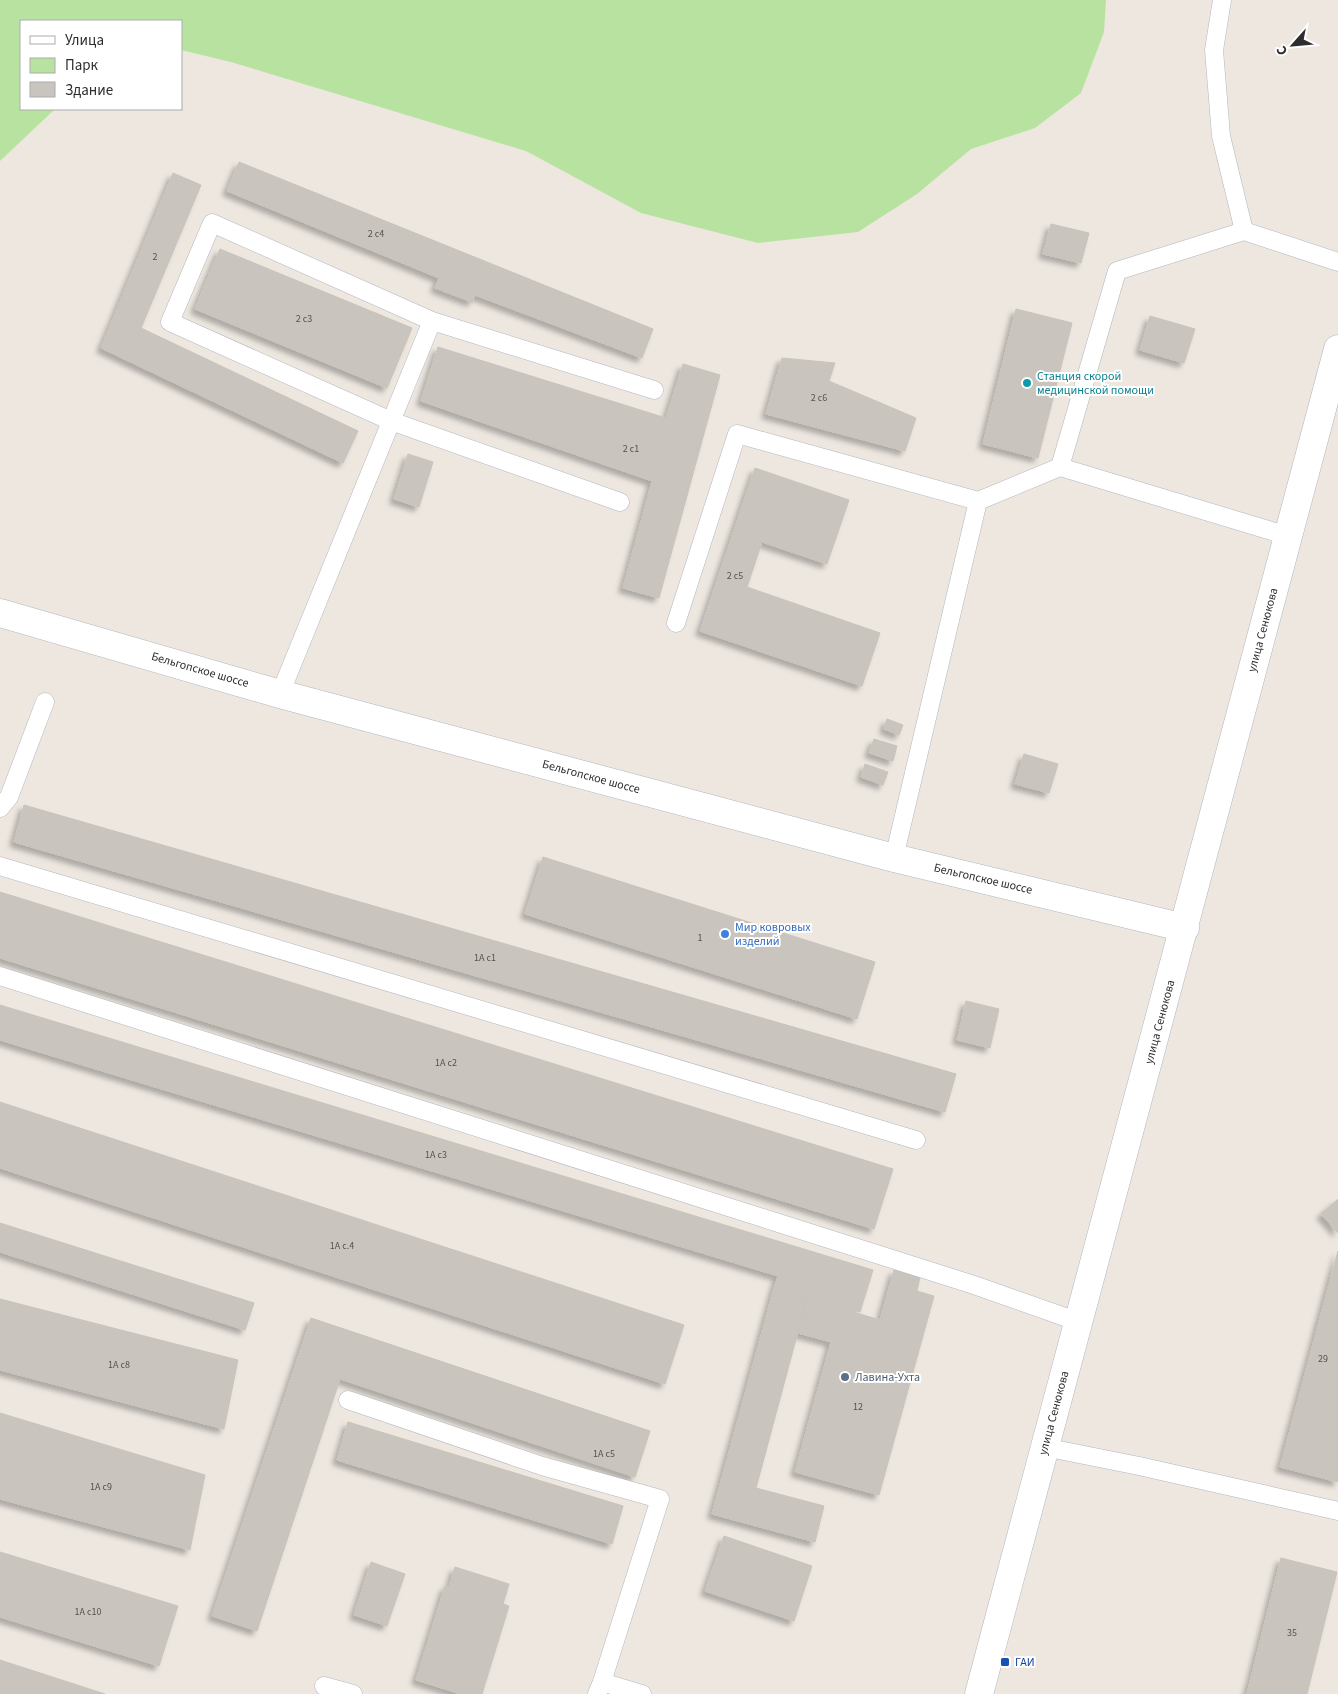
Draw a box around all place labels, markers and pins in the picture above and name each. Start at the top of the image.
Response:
place label: Станция скорой медицинской помощи [1037,368,1154,399]
marker: Станция скорой медицинской помощи [1021,377,1033,389]
place label: Мир ковровых изделий [735,919,811,950]
marker: Мир ковровых изделий [719,928,731,940]
place label: Лавина-Ухта [855,1369,920,1386]
marker: Лавина-Ухта [839,1371,851,1383]
place label: ГАИ [1015,1654,1035,1671]
marker: ГАИ [999,1656,1011,1668]

